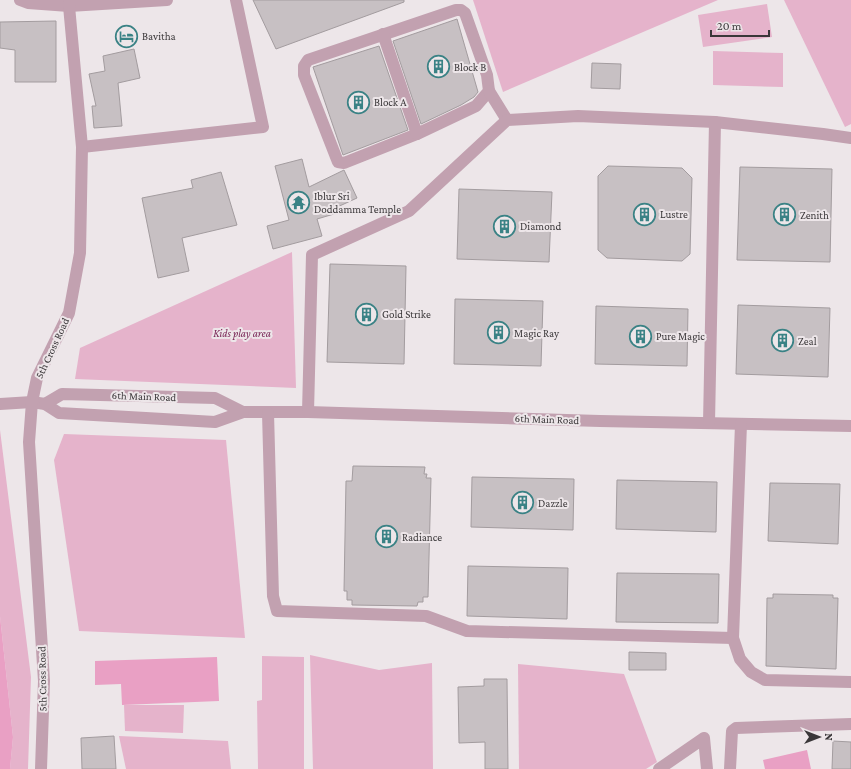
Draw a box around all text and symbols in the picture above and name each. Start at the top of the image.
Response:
scale bar [711,12,769,38]
text: 20 m [717,19,742,33]
hotel icon: Bavitha [114,23,140,49]
place label: Bavitha [142,30,176,42]
building icon: Block B [425,54,451,80]
place label: Block B [454,61,486,73]
building icon: Block A [346,89,372,115]
place label: Block A [374,96,407,108]
temple icon: Iblur Sri Doddamma Temple [286,189,312,215]
place label: Iblur Sri Doddamma Temple [314,190,401,216]
building icon: Lustre [631,201,657,227]
building icon: Zenith [772,202,798,228]
place label: Lustre [660,208,688,220]
place label: Zenith [800,209,829,221]
building icon: Diamond [491,213,517,239]
place label: Diamond [520,220,562,232]
building icon: Gold Strike [354,301,380,327]
place label: Gold Strike [382,308,431,320]
street label: 5th Cross Road [33,316,71,380]
building icon: Magic Ray [485,320,511,346]
building icon: Pure Magic [628,323,654,349]
park label: Kids play area [213,327,271,340]
place label: Magic Ray [514,327,560,340]
building icon: Zeal [770,328,796,354]
place label: Pure Magic [656,330,705,343]
place label: Zeal [798,335,817,347]
street label: 6th Main Road [112,389,177,403]
street label: 6th Main Road [515,412,580,426]
building icon: Dazzle [510,490,536,516]
place label: Dazzle [538,497,568,509]
building icon: Radiance [374,524,400,550]
place label: Radiance [402,531,442,543]
street label: 5th Cross Road [35,646,49,712]
north arrow [799,717,839,757]
text: N [823,733,835,741]

